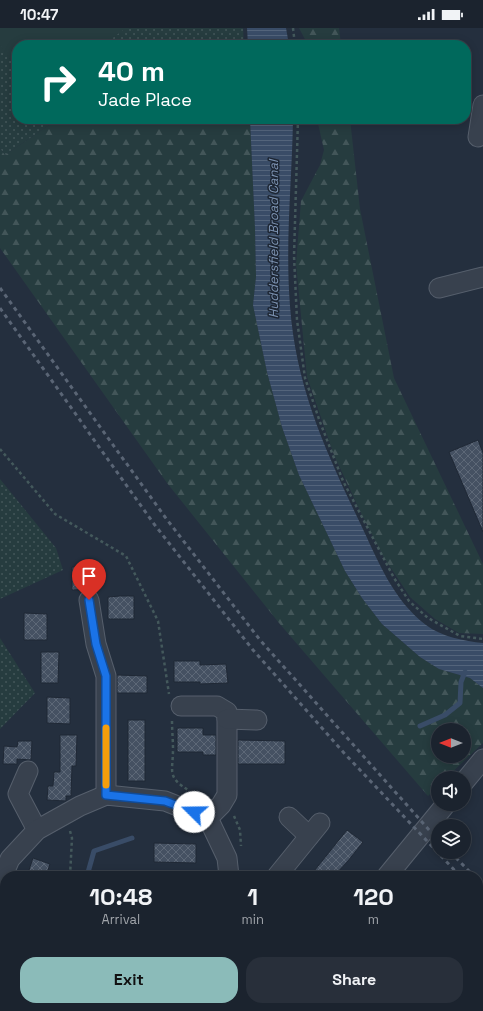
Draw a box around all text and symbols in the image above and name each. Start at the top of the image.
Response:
text: 10:47 [20,5,58,24]
text: 40 m [98,53,165,89]
icon: right [32,56,84,108]
text: Jade Place [98,88,192,111]
water label: Huddersfield Broad Canal [265,158,282,318]
pin [72,559,106,600]
icon: arrive [78,565,100,587]
north arrow [431,723,471,763]
map controls [431,723,471,859]
button: sound [431,771,471,811]
position arrow [173,791,215,833]
button: layers [431,819,471,859]
text: 10:48 [89,881,152,912]
text: 1 [247,881,258,912]
text: 120 [353,881,394,912]
text: Arrival [101,911,140,928]
text: min [242,911,264,928]
text: m [368,911,379,928]
button: Exit [20,957,238,1003]
button: Share [246,957,463,1003]

